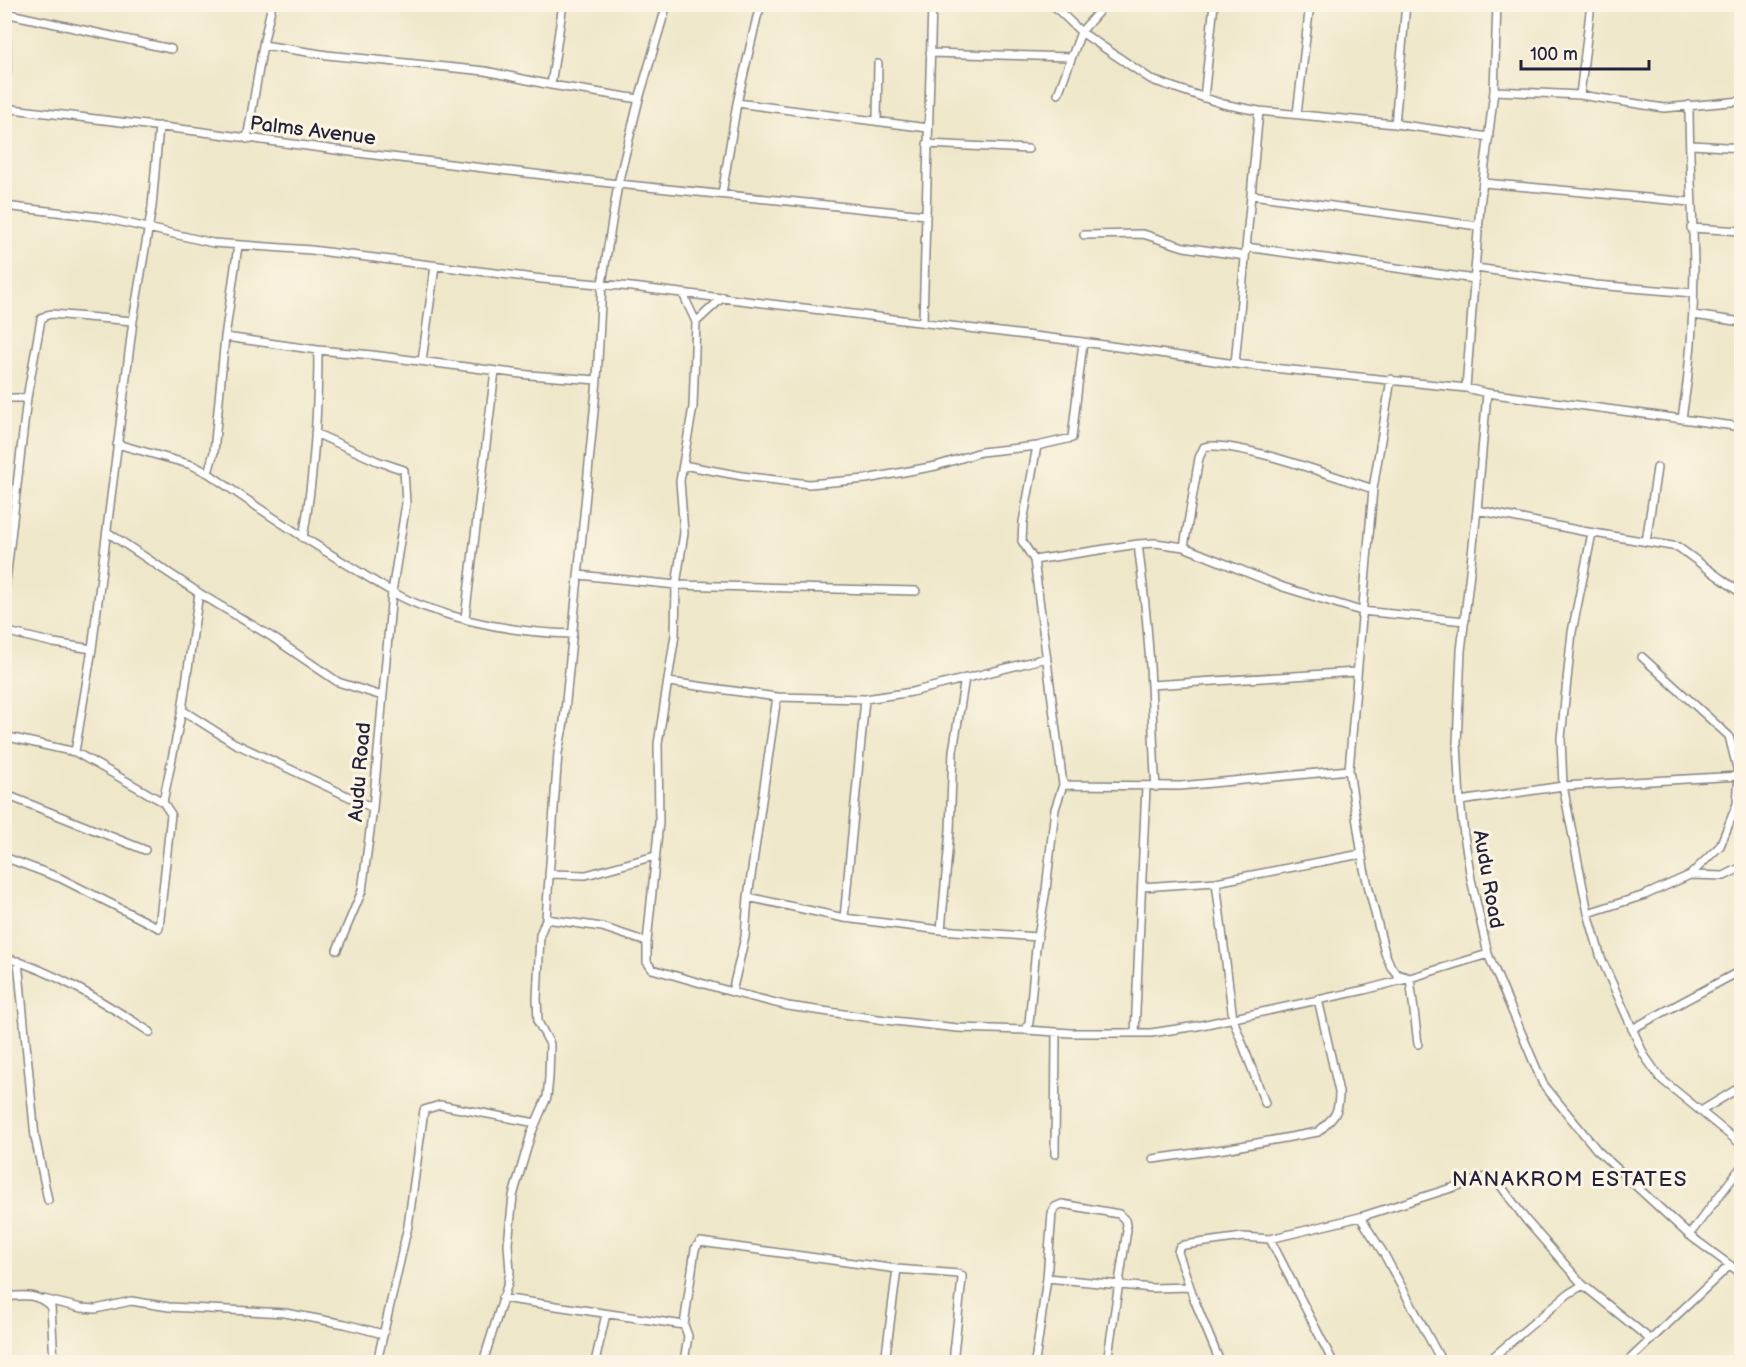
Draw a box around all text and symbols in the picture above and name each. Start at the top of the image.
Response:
scale bar [1521,33,1648,71]
text: 100 m [1530,44,1578,65]
street label: Palms Avenue [249,111,377,151]
street label: Audu Road [344,721,376,823]
street label: Audu Road [1468,828,1508,930]
district label: NANAKROM ESTATES [1452,1167,1688,1192]

